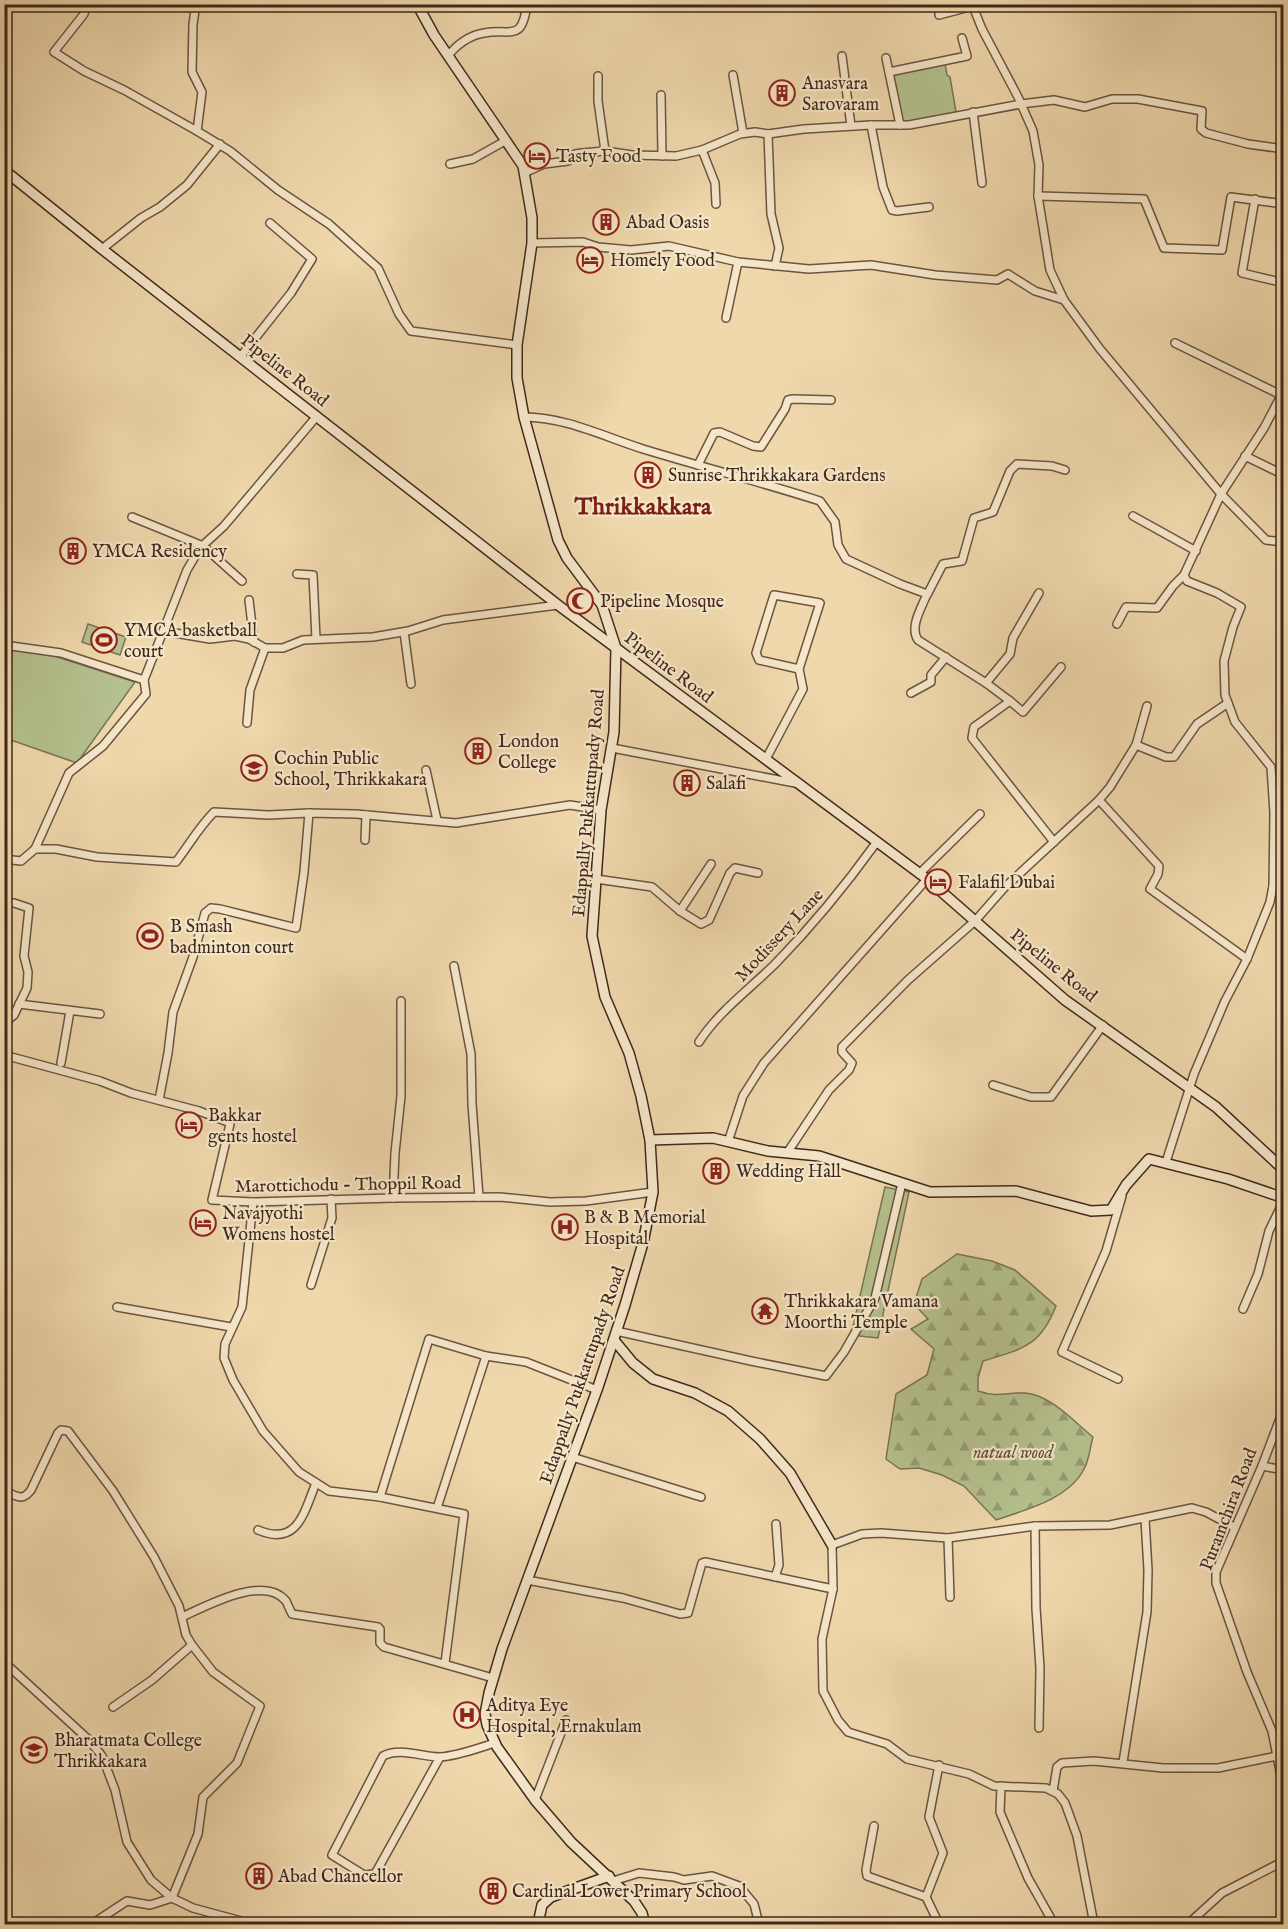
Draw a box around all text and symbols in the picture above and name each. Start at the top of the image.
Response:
place label: Anasvara Sarovaram [801,73,879,117]
building icon: Anasvara Sarovaram [767,78,797,108]
hotel icon: Tasty Food [522,141,552,171]
place label: Tasty Food [556,146,641,169]
building icon: Abad Oasis [591,207,621,237]
place label: Abad Oasis [625,212,709,235]
hotel icon: Homely Food [575,245,605,275]
place label: Homely Food [610,250,715,273]
street label: Pipeline Road [235,330,333,413]
building icon: Sunrise Thrikkakara Gardens [633,460,663,490]
place label: Sunrise Thrikkakara Gardens [668,465,886,488]
district label: Thrikkakkara [574,492,712,523]
building icon: YMCA Residency [58,536,88,566]
place label: YMCA Residency [92,541,227,564]
mosque icon: Pipeline Mosque [565,586,595,616]
place label: Pipeline Mosque [600,591,724,614]
place label: YMCA basketball court [124,620,257,664]
sports icon: YMCA basketball court [89,625,119,655]
street label: Pipeline Road [619,627,717,709]
street label: Edappally Pukkattupady Road [568,688,611,918]
place label: London College [498,731,559,775]
building icon: London College [463,736,493,766]
place label: Cochin Public School, Thrikkakara [274,748,427,792]
school or university icon: Cochin Public School, Thrikkakara [239,753,269,783]
building icon: Salafi [672,768,702,798]
place label: Salafi [706,773,746,796]
hotel icon: Falafil Dubai [923,867,953,897]
place label: Falafil Dubai [958,872,1055,895]
street label: Modissery Lane [731,884,829,988]
place label: B Smash badminton court [170,916,294,960]
sports icon: B Smash badminton court [135,921,165,951]
street label: Pipeline Road [1005,924,1102,1009]
place label: Bakkar gents hostel [208,1105,297,1149]
hotel icon: Bakkar gents hostel [174,1110,204,1140]
building icon: Wedding Hall [701,1156,731,1186]
place label: Wedding Hall [736,1161,841,1184]
street label: Marottichodu - Thoppil Road [235,1172,462,1199]
place label: Navajyothi Womens hostel [222,1203,335,1247]
place label: B & B Memorial Hospital [584,1207,706,1251]
hotel icon: Navajyothi Womens hostel [188,1208,218,1238]
hospital icon: B & B Memorial Hospital [550,1212,580,1242]
street label: Edappally Pukkattupady Road [535,1263,632,1487]
place label: Thrikkakara Vamana Moorthi Temple [784,1291,939,1335]
temple icon: Thrikkakara Vamana Moorthi Temple [750,1296,780,1326]
park label: natual wood [973,1442,1055,1465]
street label: Puramchira Road [1196,1445,1263,1574]
place label: Aditya Eye Hospital, Ernakulam [485,1695,642,1739]
hospital icon: Aditya Eye Hospital, Ernakulam [452,1700,482,1730]
place label: Bharatmata College Thrikkakara [54,1730,202,1774]
school or university icon: Bharatmata College Thrikkakara [19,1735,49,1765]
building icon: Abad Chancellor [244,1861,274,1891]
place label: Abad Chancellor [277,1866,403,1889]
building icon: Cardinal Lower Primary School [478,1876,508,1906]
place label: Cardinal Lower Primary School [512,1881,747,1904]

